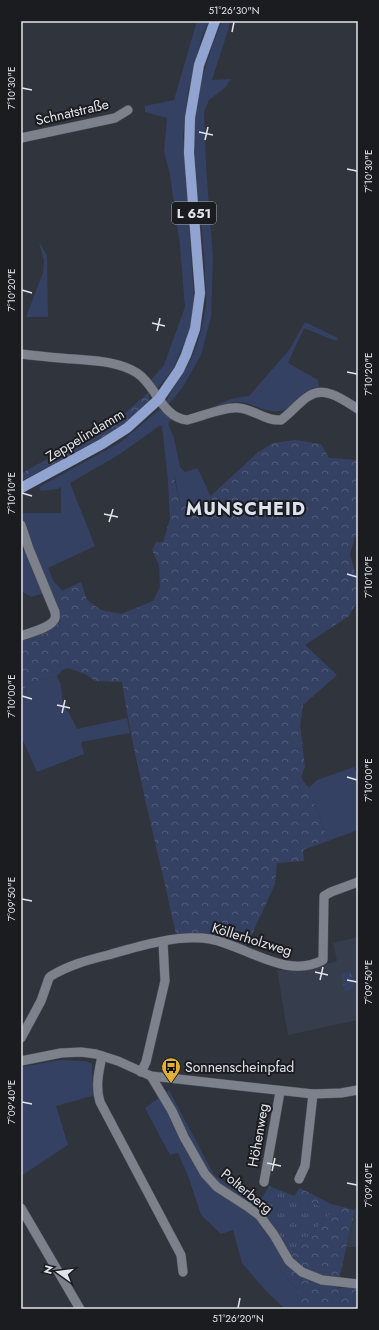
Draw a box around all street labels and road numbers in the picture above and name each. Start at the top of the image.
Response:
street label: Schnatstraße [33,94,111,130]
road number: L 651 [172,202,216,224]
street label: Zeppelindamm [42,404,128,466]
street label: Köllerholzweg [209,917,295,961]
street label: Höhenweg [243,1102,273,1168]
street label: Polterberg [217,1164,277,1218]

